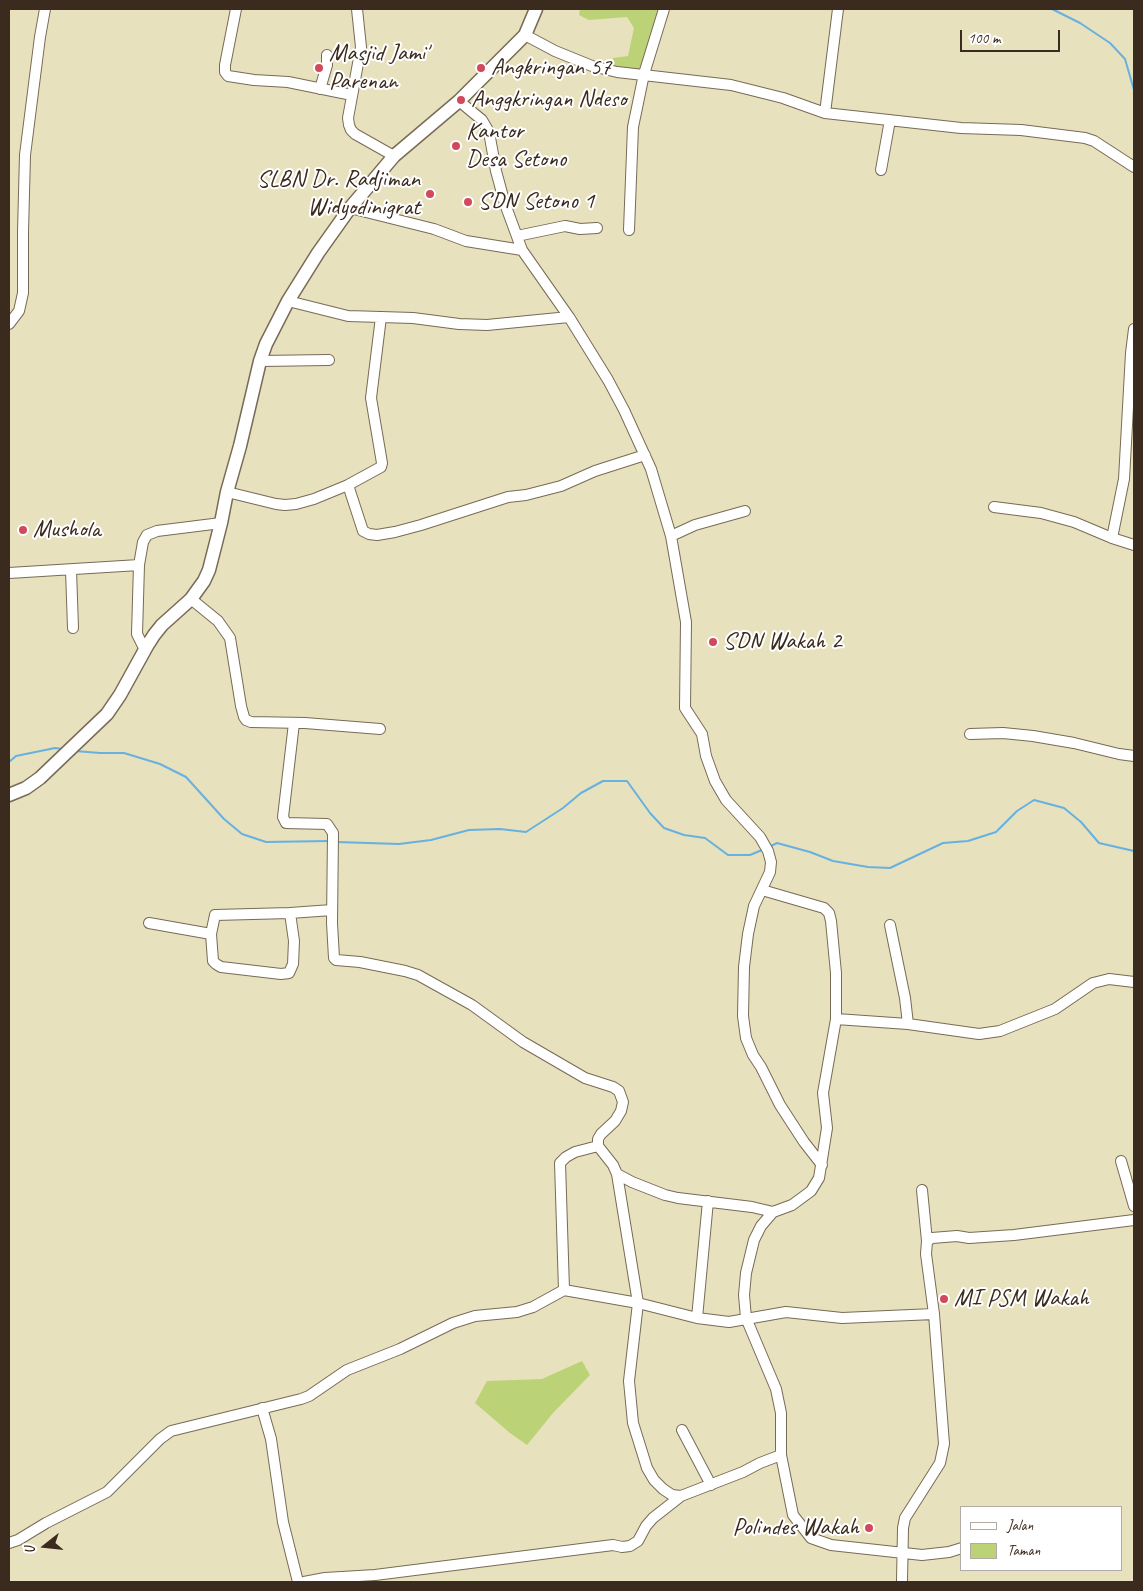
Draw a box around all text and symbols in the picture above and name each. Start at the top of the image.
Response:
scale bar [963,20,1063,52]
text: 100 m [968,29,1000,48]
place label: Masjid Jami' Parenan [329,40,428,96]
place label: Angkringan 57 [491,54,611,82]
marker: Masjid Jami' Parenan [313,62,325,74]
marker: Angkringan 57 [475,62,487,74]
place label: Anggkringan Ndeso [471,86,626,114]
marker: Anggkringan Ndeso [455,94,467,106]
place label: Kantor Desa Setono [466,118,566,174]
marker: Kantor Desa Setono [450,140,462,152]
place label: SLBN Dr. Radjiman Widyodinigrat [257,166,420,222]
marker: SLBN Dr. Radjiman Widyodinigrat [424,188,436,200]
place label: SDN Setono 1 [478,188,594,216]
marker: SDN Setono 1 [462,196,474,208]
place label: Mushola [33,516,100,544]
marker: Mushola [17,524,29,536]
place label: SDN Wakah 2 [723,628,842,656]
marker: SDN Wakah 2 [707,636,719,648]
place label: MI PSM Wakah [954,1285,1089,1313]
marker: MI PSM Wakah [938,1293,950,1305]
legend [960,1506,1123,1571]
place label: Polindes Wakah [732,1514,859,1542]
text: Jalan [1007,1516,1033,1535]
north arrow [20,1521,70,1571]
marker: Polindes Wakah [863,1522,875,1534]
text: Taman [1007,1541,1040,1560]
text: U [21,1545,39,1556]

